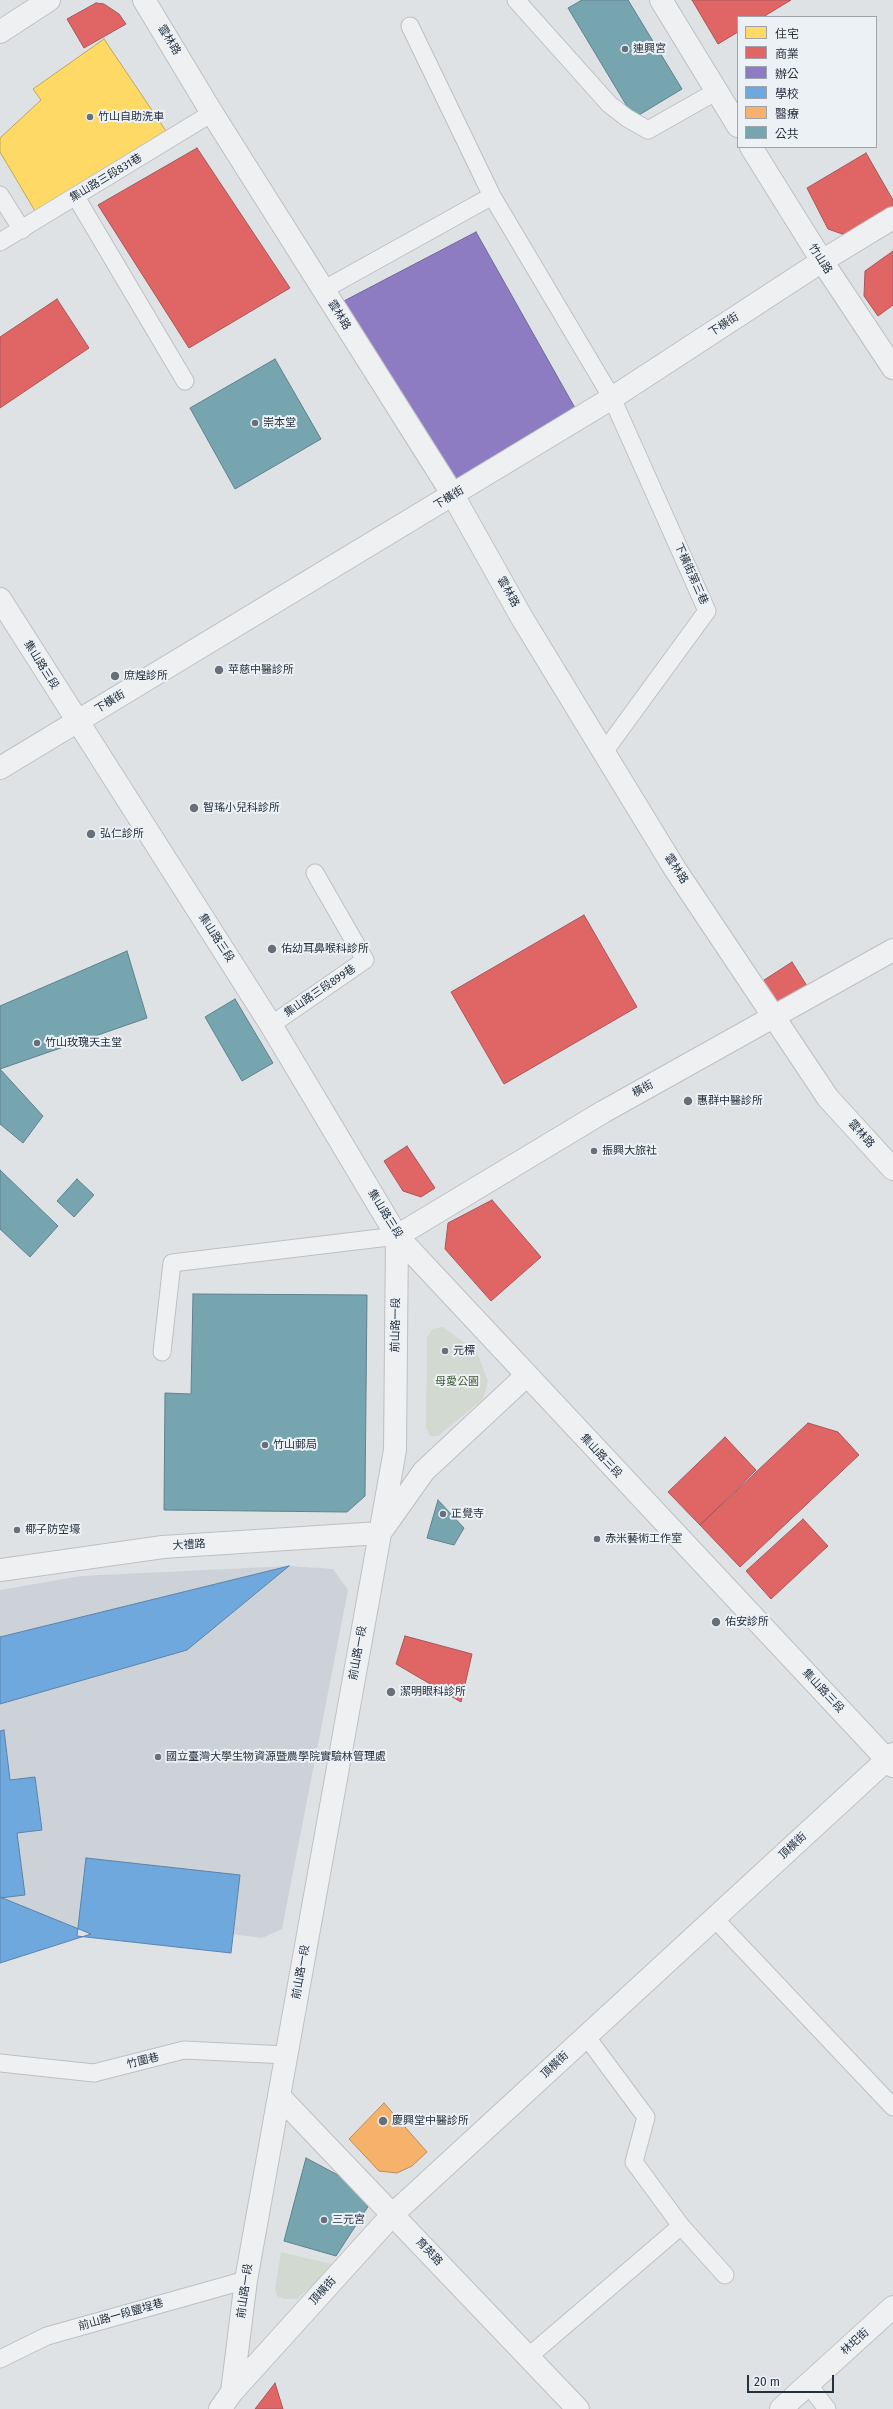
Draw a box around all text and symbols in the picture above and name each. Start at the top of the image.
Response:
legend [737,16,877,148]
street label: 雲林路 [155,22,183,58]
text: 住宅 [775,27,799,41]
place label: 連興宮 [633,42,666,56]
marker: 連興宮 [620,44,630,54]
text: 商業 [775,47,799,61]
text: 辦公 [775,67,799,81]
text: 學校 [775,87,799,101]
text: 醫療 [775,107,799,121]
place label: 竹山自助洗車 [98,110,164,124]
marker: 竹山自助洗車 [85,112,95,122]
text: 公共 [775,127,799,141]
street label: 集山路三段831巷 [67,151,145,205]
street label: 竹山路 [805,242,835,276]
street label: 雲林路 [325,298,353,332]
street label: 下橫街 [707,310,741,340]
place label: 崇本堂 [263,416,296,430]
marker: 崇本堂 [250,418,260,428]
street label: 下橫街 [431,484,467,512]
street label: 下橫街第三巷 [672,541,710,607]
street label: 雲林路 [494,574,522,610]
street label: 集山路三段 [21,638,61,692]
place label: 苹慈中醫診所 [228,663,294,677]
marker: 苹慈中醫診所 [213,664,225,676]
place label: 庶煌診所 [124,669,168,683]
marker: 庶煌診所 [109,670,121,682]
street label: 下橫街 [92,688,128,716]
place label: 智瑤小兒科診所 [203,801,280,815]
marker: 智瑤小兒科診所 [188,802,200,814]
place label: 弘仁診所 [100,827,144,841]
marker: 弘仁診所 [85,828,97,840]
street label: 雲林路 [661,852,691,886]
street label: 集山路三段 [195,911,237,965]
place label: 佑幼耳鼻喉科診所 [281,942,369,956]
marker: 佑幼耳鼻喉科診所 [266,943,278,955]
street label: 集山路三段899巷 [282,962,358,1020]
place label: 竹山玫瑰天主堂 [45,1036,122,1050]
marker: 竹山玫瑰天主堂 [32,1038,42,1048]
street label: 橫街 [630,1078,656,1100]
place label: 惠群中醫診所 [697,1094,763,1108]
marker: 惠群中醫診所 [682,1095,694,1107]
street label: 雲林路 [845,1117,877,1151]
place label: 振興大旅社 [602,1144,657,1158]
marker: 振興大旅社 [589,1146,599,1156]
street label: 集山路三段 [365,1187,405,1241]
street label: 前山路一段 [389,1297,403,1353]
place label: 元標 [453,1344,475,1358]
marker: 元標 [440,1346,450,1356]
park label: 母愛公園 [435,1375,479,1389]
street label: 集山路三段 [577,1431,625,1481]
place label: 竹山郵局 [273,1438,317,1452]
marker: 竹山郵局 [260,1440,270,1450]
place label: 正覺寺 [451,1507,484,1521]
marker: 正覺寺 [438,1509,448,1519]
place label: 椰子防空壕 [25,1523,80,1537]
marker: 椰子防空壕 [12,1525,22,1535]
place label: 赤米藝術工作室 [605,1532,682,1546]
marker: 赤米藝術工作室 [592,1534,602,1544]
street label: 大禮路 [172,1537,206,1553]
place label: 佑安診所 [725,1615,769,1629]
marker: 佑安診所 [710,1616,722,1628]
street label: 前山路一段 [347,1625,369,1681]
street label: 集山路三段 [799,1666,847,1716]
place label: 潔明眼科診所 [400,1685,466,1699]
marker: 潔明眼科診所 [385,1686,397,1698]
place label: 國立臺灣大學生物資源暨農學院實驗林管理處 [166,1750,386,1764]
marker: 國立臺灣大學生物資源暨農學院實驗林管理處 [153,1752,163,1762]
street label: 頂橫街 [776,1830,810,1862]
street label: 前山路一段 [290,1944,312,2000]
street label: 頂橫街 [538,2049,572,2081]
street label: 竹圍巷 [125,2051,161,2071]
place label: 慶興堂中醫診所 [392,2114,469,2128]
marker: 慶興堂中醫診所 [377,2115,389,2127]
place label: 三元宮 [332,2213,365,2227]
marker: 三元宮 [319,2215,329,2225]
street label: 育英路 [413,2235,445,2269]
street label: 前山路一段 [235,2263,255,2319]
street label: 頂橫街 [307,2274,339,2308]
street label: 前山路一段鹽埕巷 [77,2297,165,2333]
street label: 林圯街 [838,2326,872,2358]
scale bar [749,2367,836,2393]
text: 20 m [754,2375,780,2389]

